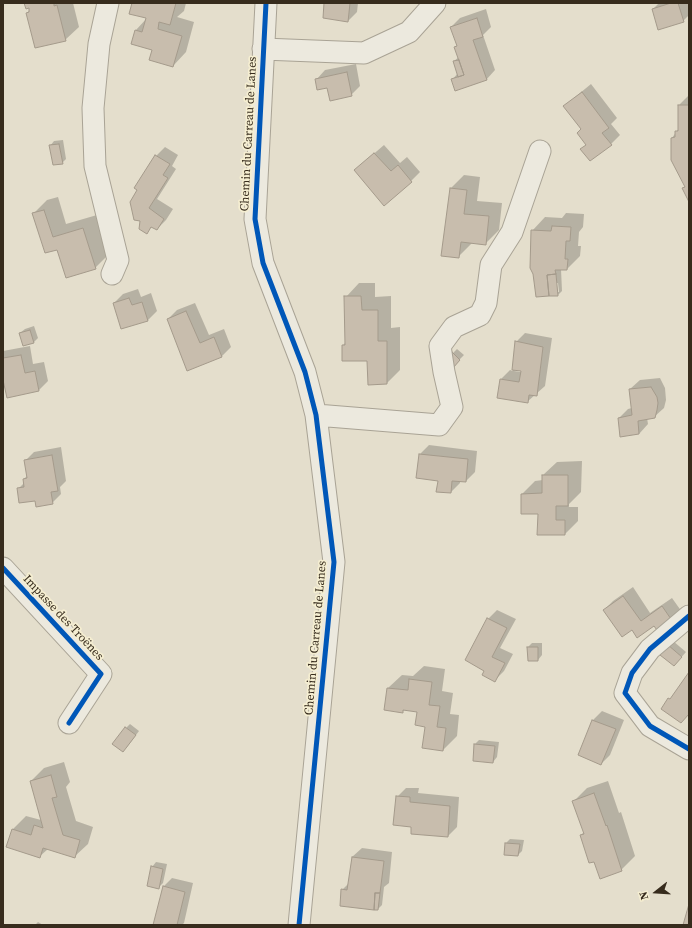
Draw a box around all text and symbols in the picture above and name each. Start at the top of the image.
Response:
street label: Chemin du Carreau de Lanes [238,56,260,212]
street label: Chemin du Carreau de Lanes [302,560,330,716]
street label: Impasse des Troënes [20,572,106,664]
north arrow [636,872,676,912]
text: N [636,890,652,902]

